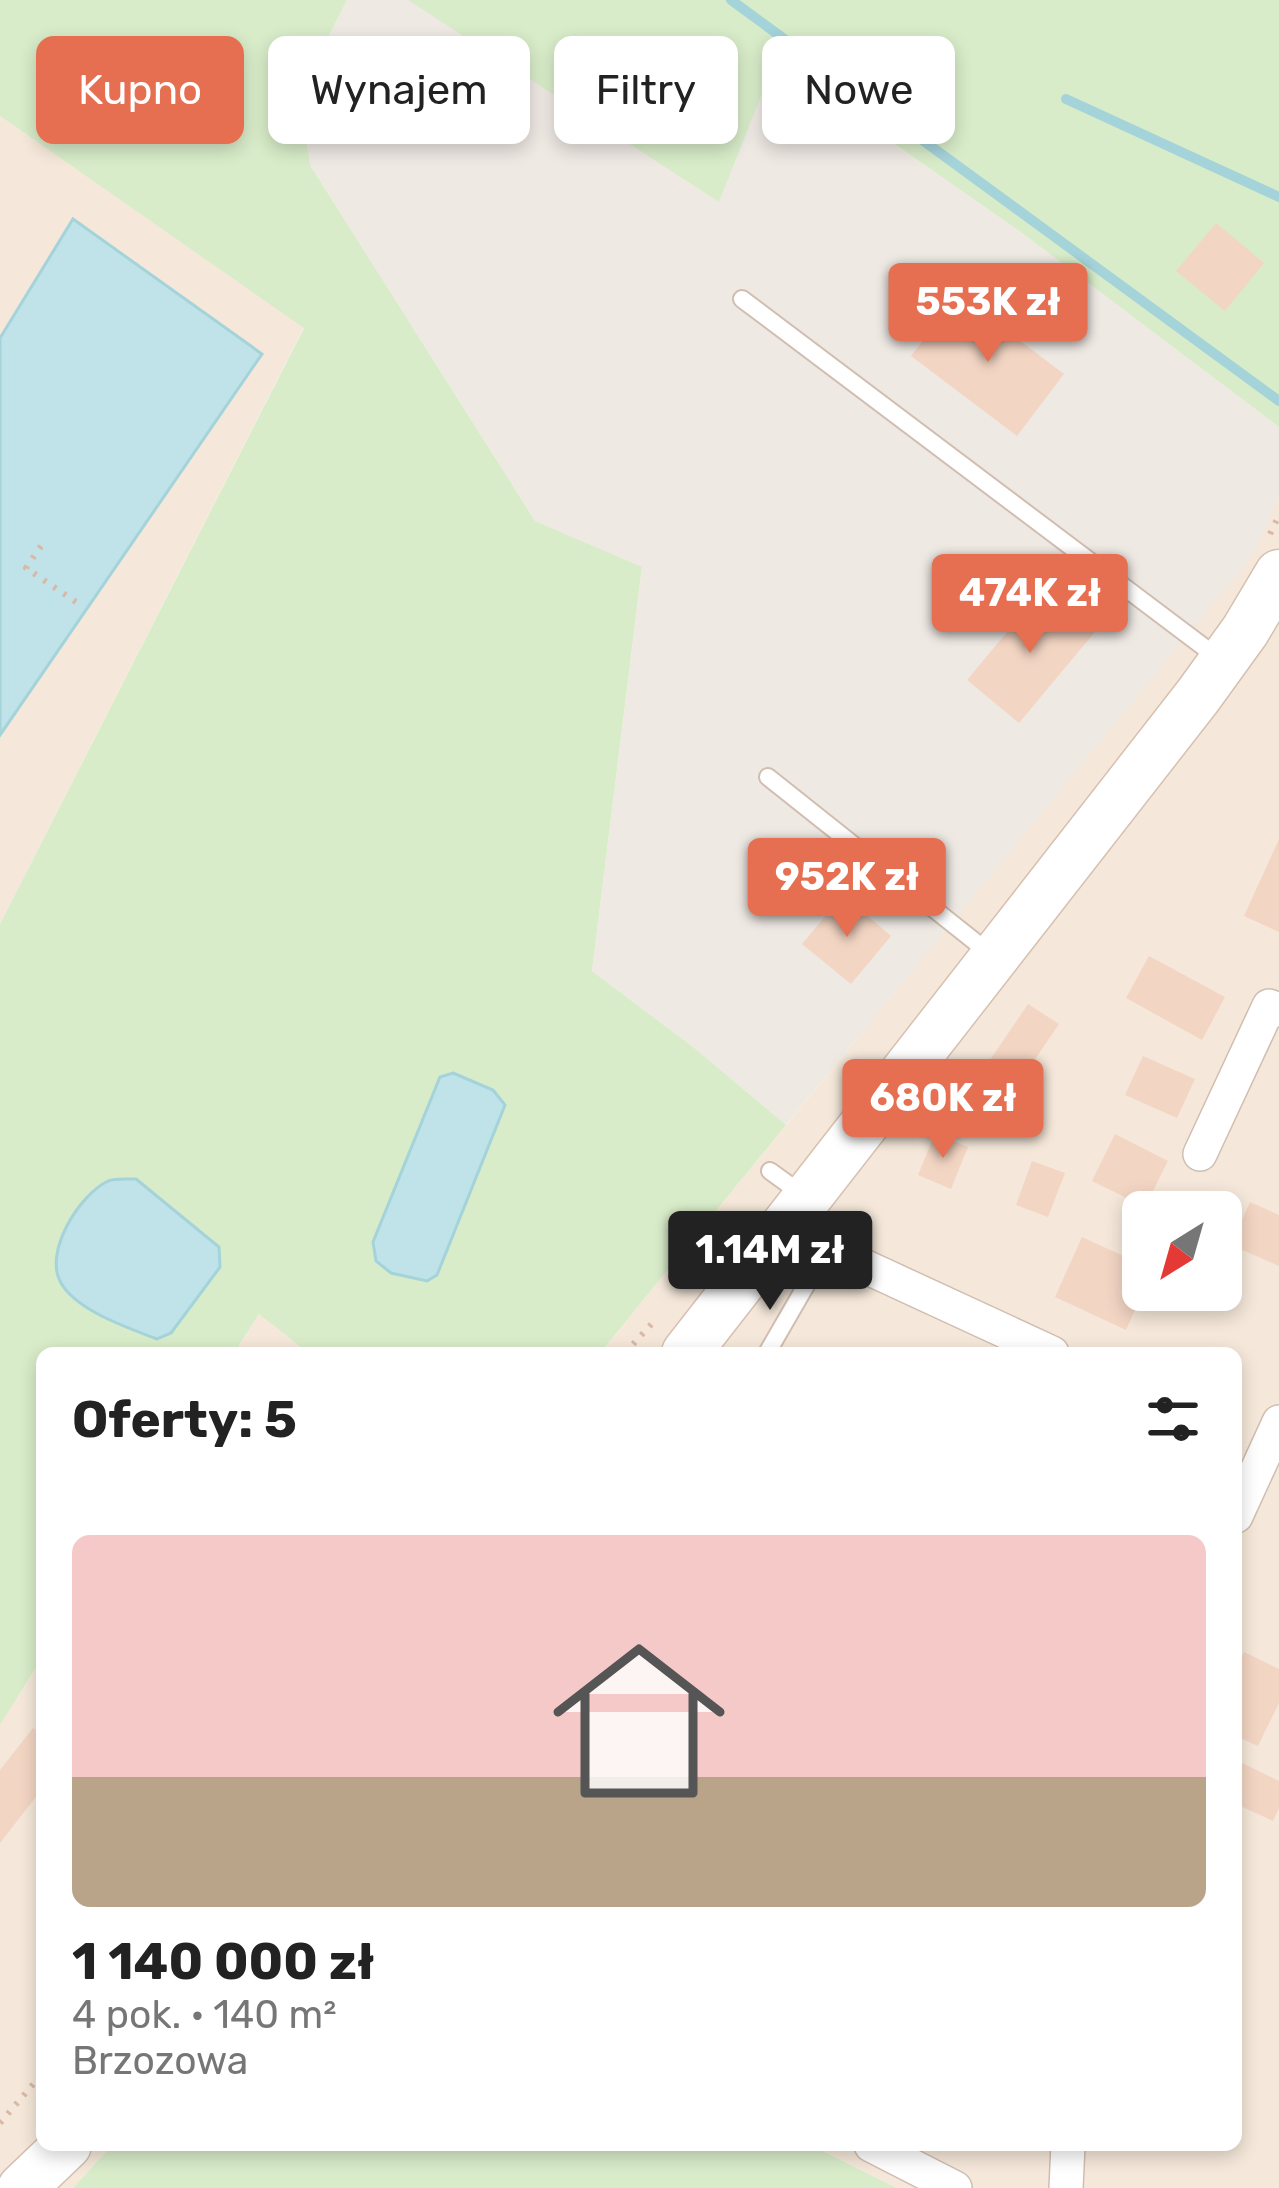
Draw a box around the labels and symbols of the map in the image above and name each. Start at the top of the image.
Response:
pin: 553K zł [877,263,1099,365]
pin: 474K zł [919,554,1141,656]
pin: 952K zł [736,838,958,940]
pin: 680K zł [832,1059,1054,1161]
north arrow [1122,1191,1242,1311]
pin: 1.14M zł [646,1211,894,1313]

